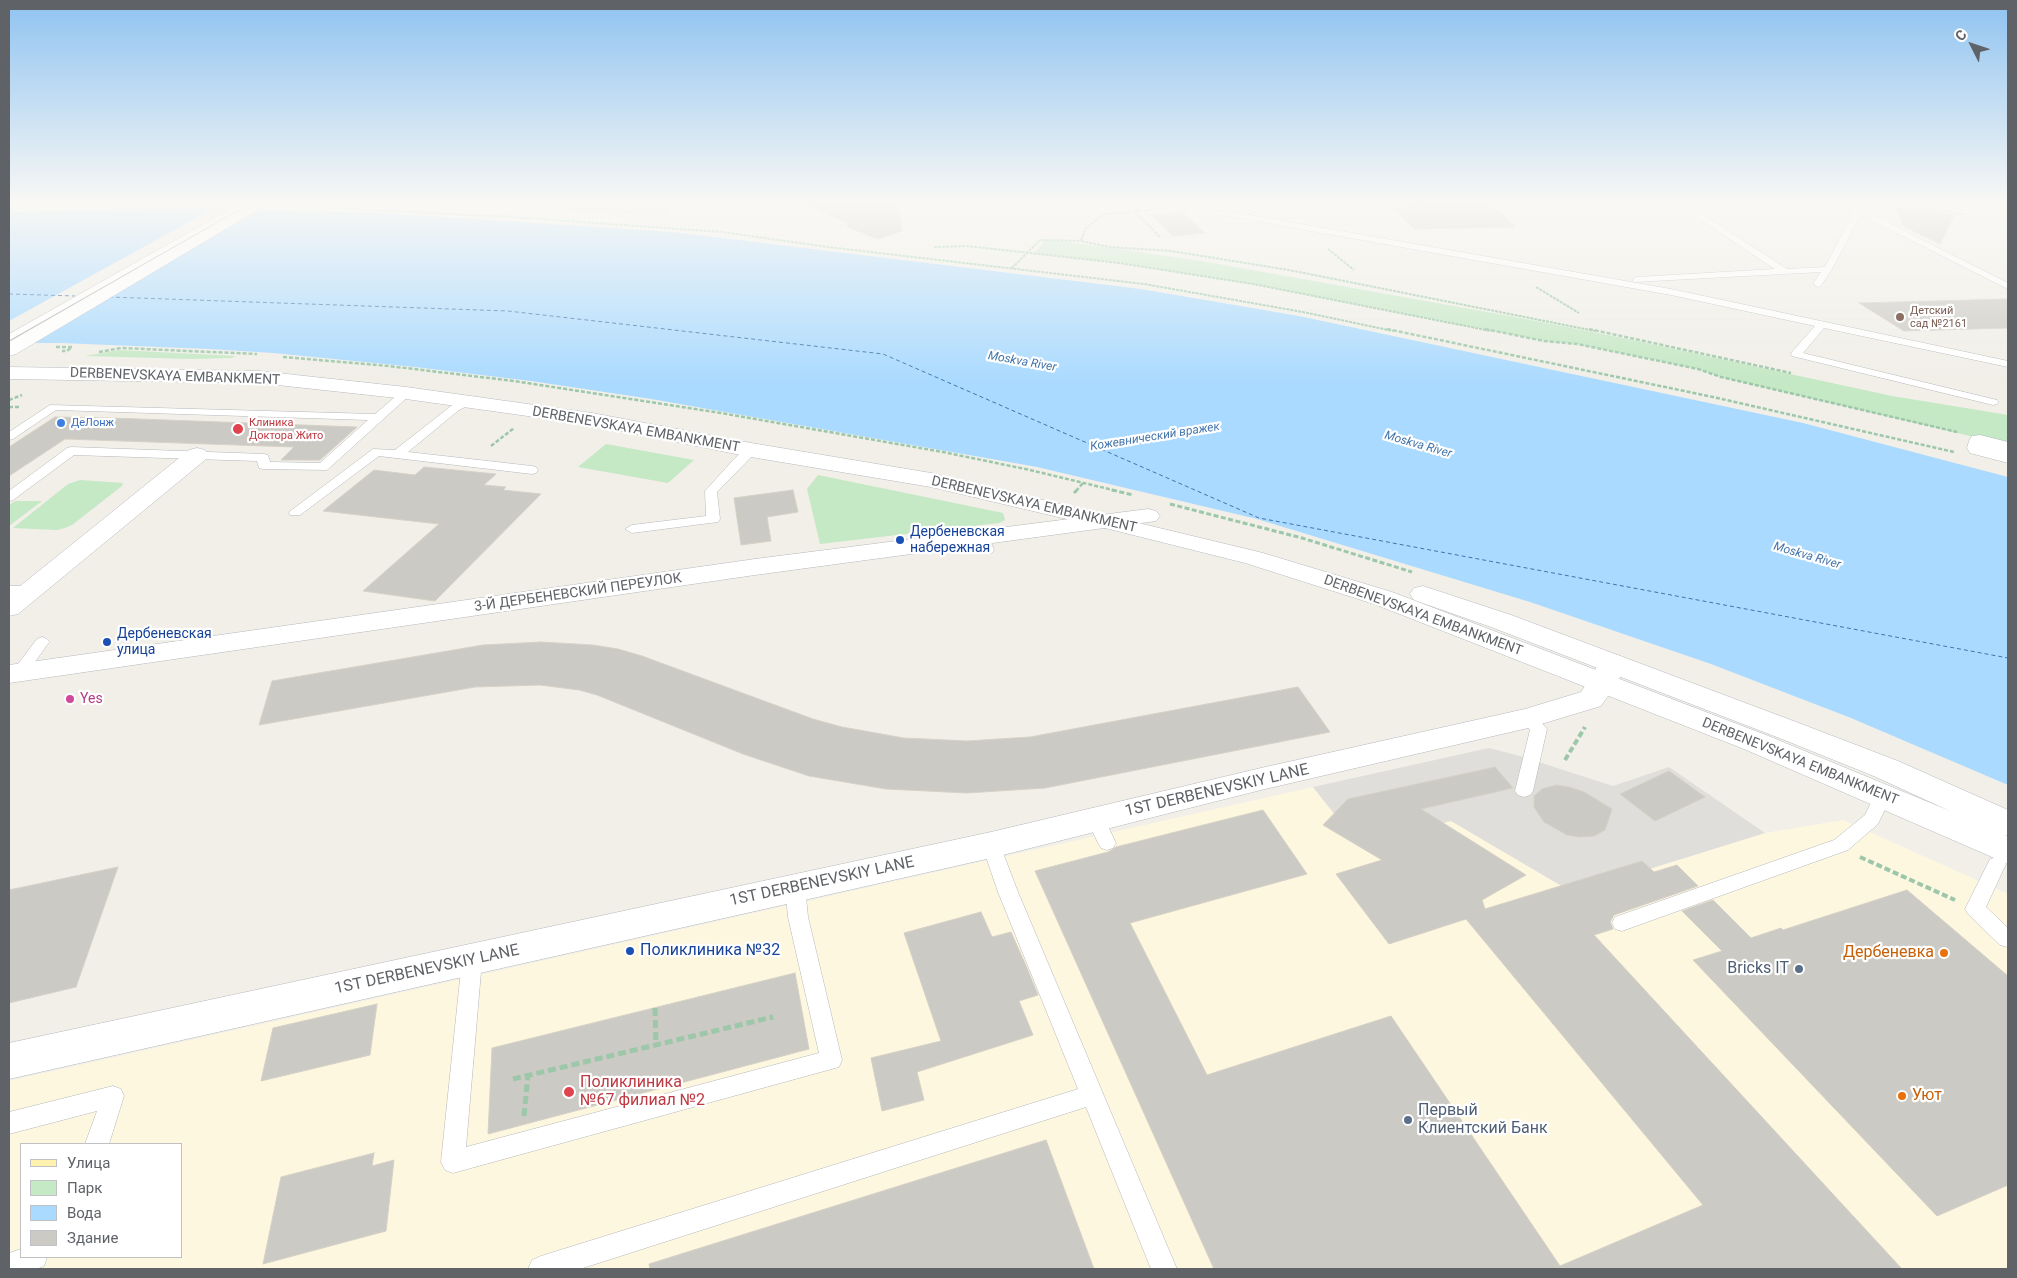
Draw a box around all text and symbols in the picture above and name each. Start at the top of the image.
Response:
north arrow [1947,20,1997,70]
text: С [1952,26,1970,44]
place label: Детский сад №2161 [1910,304,1967,330]
marker: Детский сад №2161 [1894,311,1906,323]
water label: Moskva River [987,349,1057,375]
street label: DERBENEVSKAYA EMBANKMENT [70,365,280,389]
street label: DERBENEVSKAYA EMBANKMENT [531,403,741,457]
place label: ДеЛонж [71,416,114,430]
place label: Клиника Доктора Жито [249,416,323,442]
marker: ДеЛонж [55,417,67,429]
water label: Кожевнический вражек [1089,420,1221,454]
marker: Клиника Доктора Жито [231,422,245,436]
water label: Moskva River [1383,429,1453,461]
street label: DERBENEVSKAYA EMBANKMENT [930,473,1138,537]
place label: Дербеневская набережная [910,524,1005,556]
marker: Дербеневская набережная [894,534,906,546]
water label: Moskva River [1772,540,1842,572]
street label: 3-Й ДЕРБЕНЕВСКИЙ ПЕРЕУЛОК [473,570,683,616]
street label: DERBENEVSKAYA EMBANKMENT [1321,572,1525,660]
place label: Дербеневская улица [117,626,212,658]
marker: Дербеневская улица [101,636,113,648]
place label: Yes [80,691,103,707]
marker: Yes [64,693,76,705]
street label: DERBENEVSKAYA EMBANKMENT [1699,715,1901,809]
street label: 1ST DERBENEVSKIY LANE [1123,760,1311,822]
street label: 1ST DERBENEVSKIY LANE [728,853,916,911]
street label: 1ST DERBENEVSKIY LANE [333,941,521,999]
place label: Поликлиника №32 [640,941,780,961]
place label: Дербеневка [1843,943,1934,963]
marker: Поликлиника №32 [624,945,636,957]
marker: Дербеневка [1938,947,1950,959]
place label: Bricks IT [1727,959,1789,979]
marker: Bricks IT [1793,963,1805,975]
place label: Поликлиника №67 филиал №2 [580,1073,705,1111]
marker: Поликлиника №67 филиал №2 [562,1085,576,1099]
place label: Уют [1912,1086,1942,1106]
marker: Уют [1896,1090,1908,1102]
place label: Первый Клиентский Банк [1418,1101,1548,1139]
marker: Первый Клиентский Банк [1402,1114,1414,1126]
legend [20,1143,182,1258]
text: Улица [67,1154,110,1172]
text: Парк [67,1179,102,1197]
text: Вода [67,1204,102,1222]
text: Здание [67,1229,118,1247]

